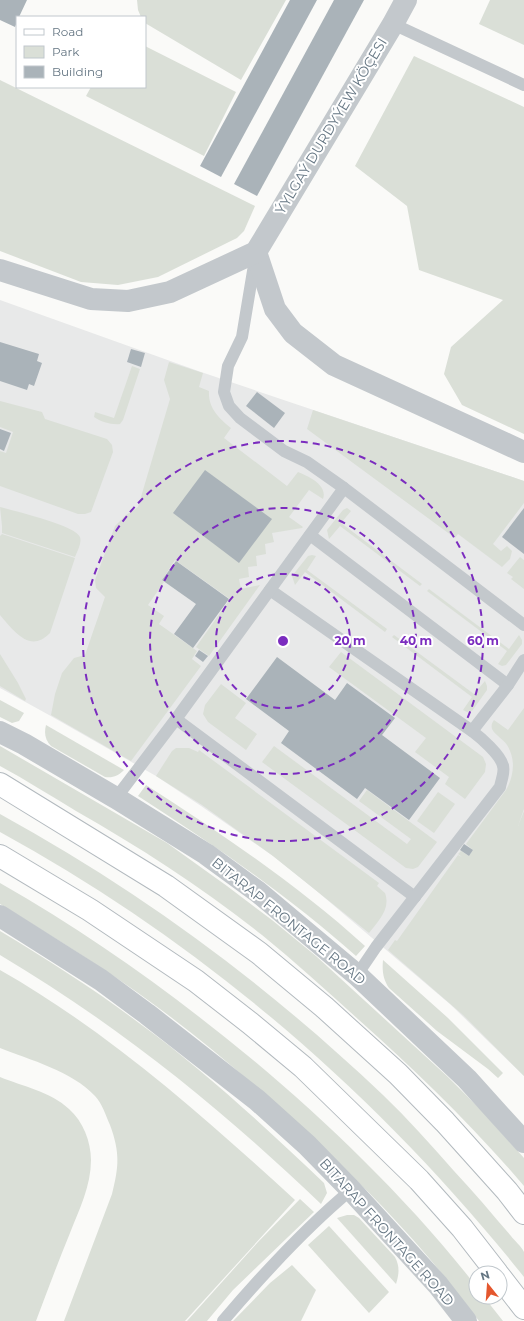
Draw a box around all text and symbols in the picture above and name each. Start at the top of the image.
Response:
legend [16,16,146,88]
text: Road [52,24,83,39]
street label: ÝYLGAÝ DURDYÝEW KÖÇESI [271,35,391,217]
text: Park [52,44,80,59]
text: Building [52,64,103,79]
text: 20 m [334,633,366,648]
text: 40 m [400,633,432,648]
text: 60 m [467,633,499,648]
centre of rings [276,634,290,648]
street label: BITARAP FRONTAGE ROAD [208,853,370,989]
street label: BITARAP FRONTAGE ROAD [316,1154,458,1310]
north arrow [468,1265,508,1305]
text: N [479,1267,491,1283]

